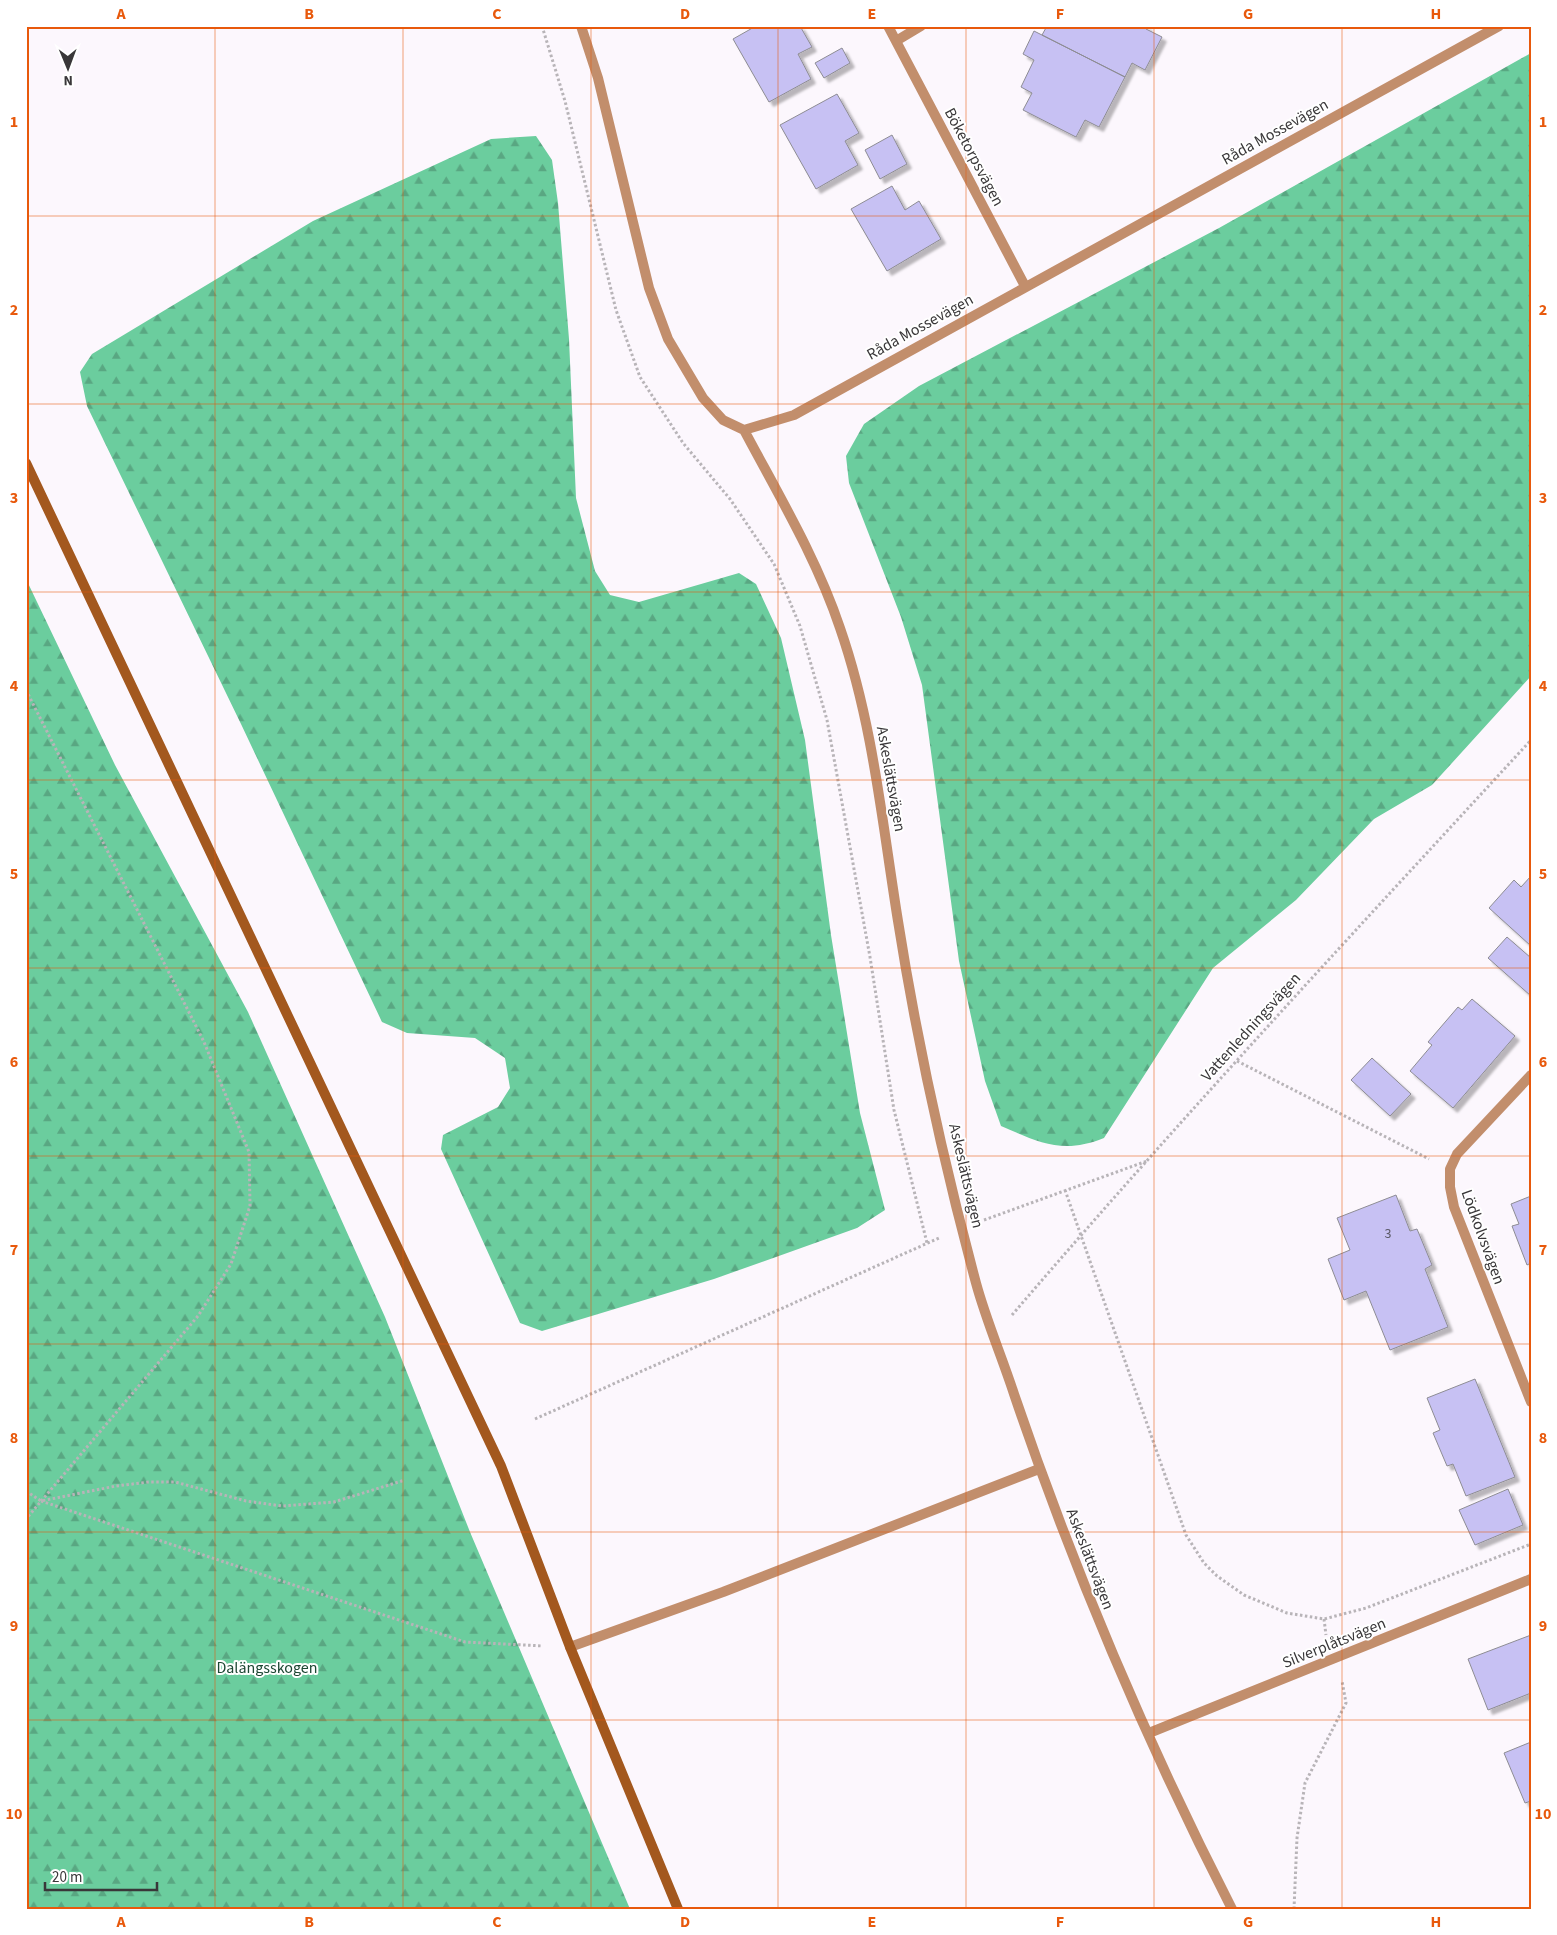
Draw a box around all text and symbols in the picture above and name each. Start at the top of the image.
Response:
text: A [115,3,126,25]
text: B [304,3,314,25]
text: C [492,3,502,25]
text: D [680,3,690,25]
text: E [868,3,876,25]
text: F [1056,3,1064,25]
text: G [1243,3,1253,25]
text: H [1431,3,1441,25]
north arrow [42,42,92,92]
text: N [63,70,73,90]
street label: Råda Mossevägen [1218,94,1332,170]
street label: Böketorpsvägen [939,104,1009,210]
text: 1 [10,111,18,133]
text: 1 [1539,111,1547,133]
street label: Råda Mossevägen [863,289,977,365]
text: 2 [10,299,18,321]
text: 2 [1539,299,1547,321]
text: 3 [10,487,18,509]
text: 3 [1539,487,1547,509]
text: 4 [10,675,19,697]
text: 4 [1539,675,1548,697]
street label: Askeslättsvägen [871,725,911,833]
text: 5 [10,863,18,885]
text: 5 [1539,863,1547,885]
street label: Vattenledningsvägen [1196,968,1306,1086]
text: 6 [10,1051,18,1073]
text: 6 [1539,1051,1547,1073]
street label: Askeslättsvägen [943,1122,989,1230]
street label: Lödkolvsvägen [1456,1187,1510,1287]
house number: 3 [1385,1224,1392,1244]
text: 7 [10,1239,18,1261]
text: 7 [1539,1239,1547,1261]
text: 8 [10,1427,18,1449]
text: 8 [1539,1427,1547,1449]
street label: Askeslättsvägen [1061,1505,1119,1613]
street label: Silverplåtsvägen [1279,1612,1389,1674]
text: 9 [10,1615,18,1637]
text: 9 [1539,1615,1547,1637]
park label: Dalängsskogen [216,1657,318,1679]
text: 10 [6,1803,22,1825]
text: 10 [1535,1803,1551,1825]
scale bar [45,1860,158,1892]
text: 20 m [52,1867,82,1888]
text: A [115,1911,126,1933]
text: B [304,1911,314,1933]
text: C [492,1911,502,1933]
text: D [680,1911,690,1933]
text: E [868,1911,876,1933]
text: F [1056,1911,1064,1933]
text: G [1243,1911,1253,1933]
text: H [1431,1911,1441,1933]

